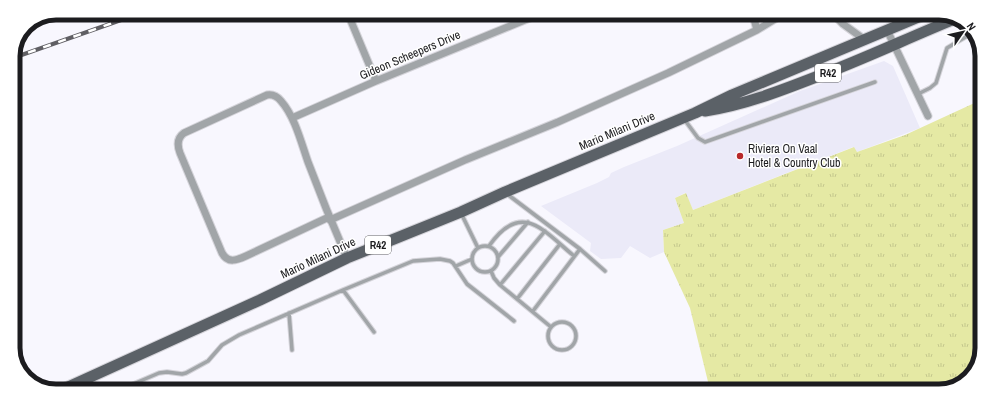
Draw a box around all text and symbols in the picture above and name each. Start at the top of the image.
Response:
north arrow [943,12,983,52]
text: N [964,20,979,33]
street label: Gideon Scheepers Drive [357,26,463,84]
road number: R42 [815,64,841,82]
street label: Mario Milani Drive [577,108,657,154]
place label: Riviera On Vaal Hotel & Country Club [748,141,840,171]
marker: Riviera On Vaal Hotel & Country Club [735,151,745,161]
street label: Mario Milani Drive [278,234,358,282]
road number: R42 [365,236,391,254]

